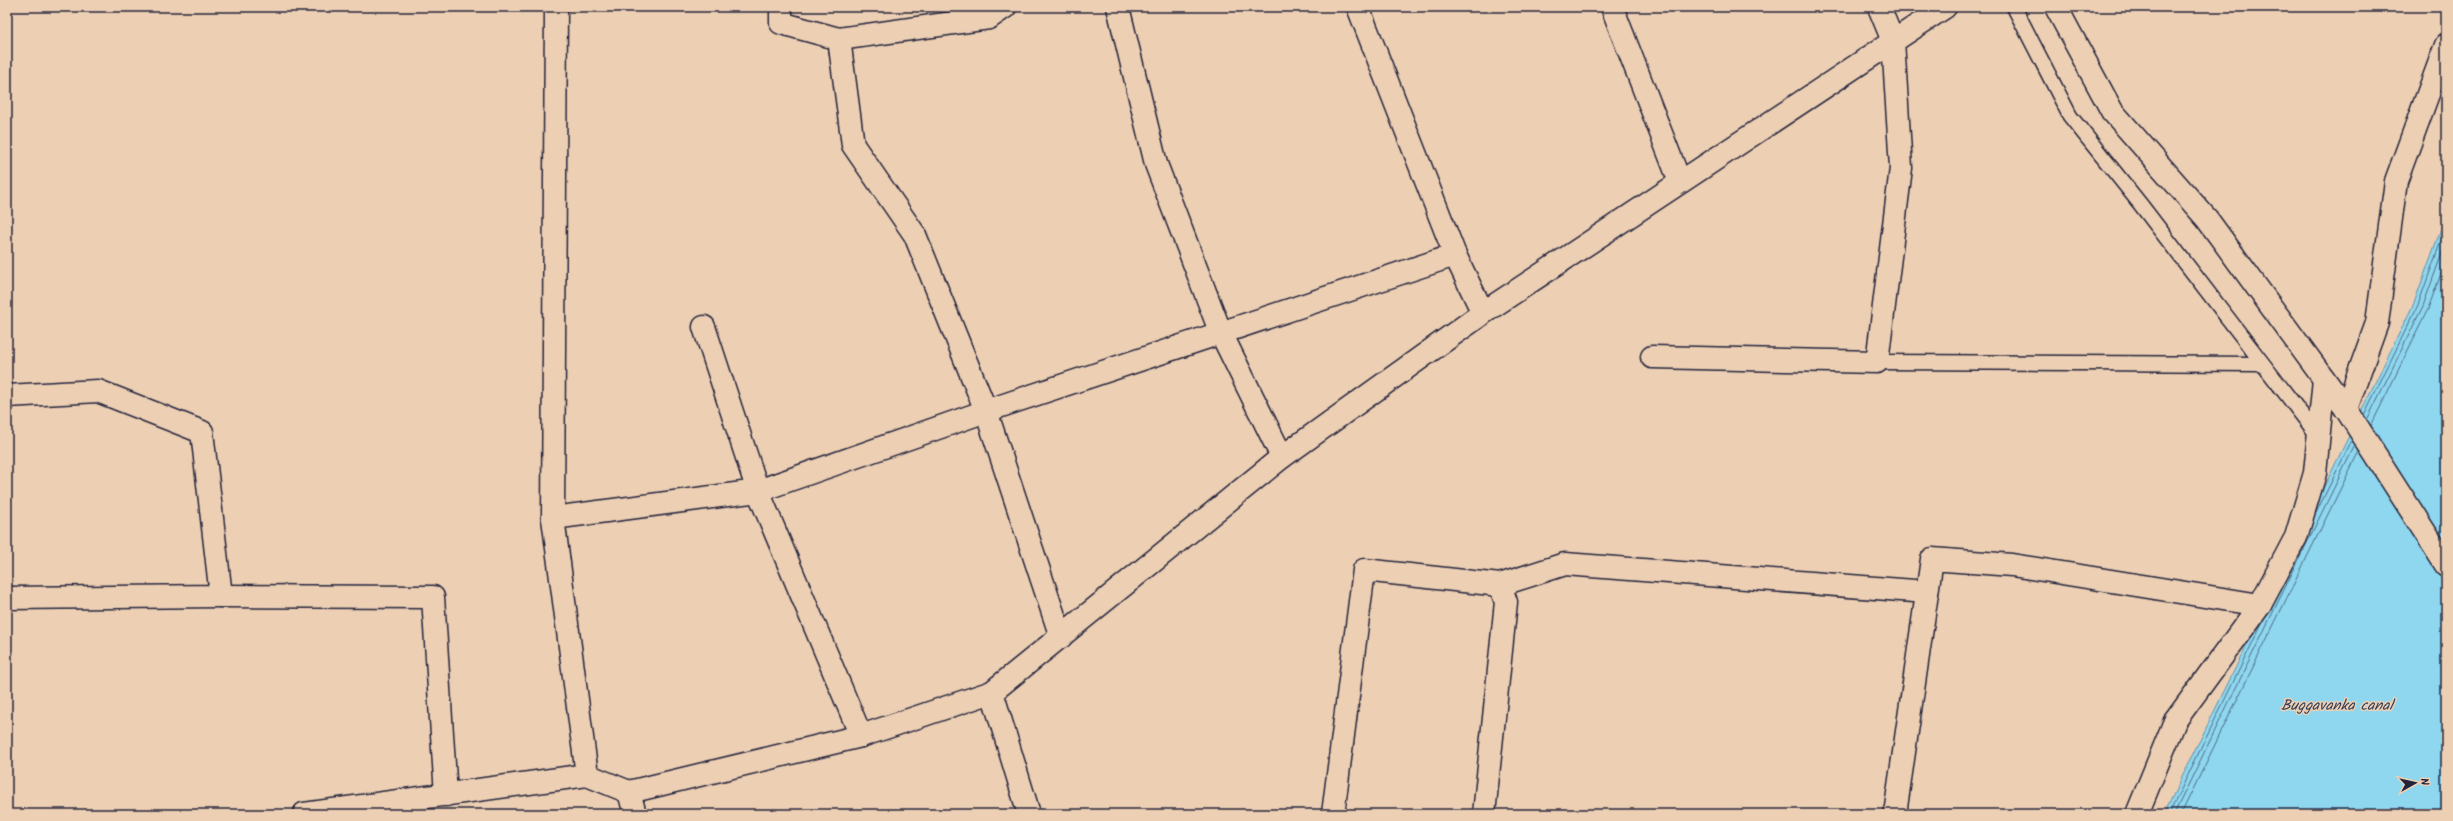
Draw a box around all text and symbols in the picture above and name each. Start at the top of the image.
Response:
water label: Buggavanka canal [2281,694,2396,718]
north arrow [2395,763,2435,803]
text: N [2415,777,2433,786]

